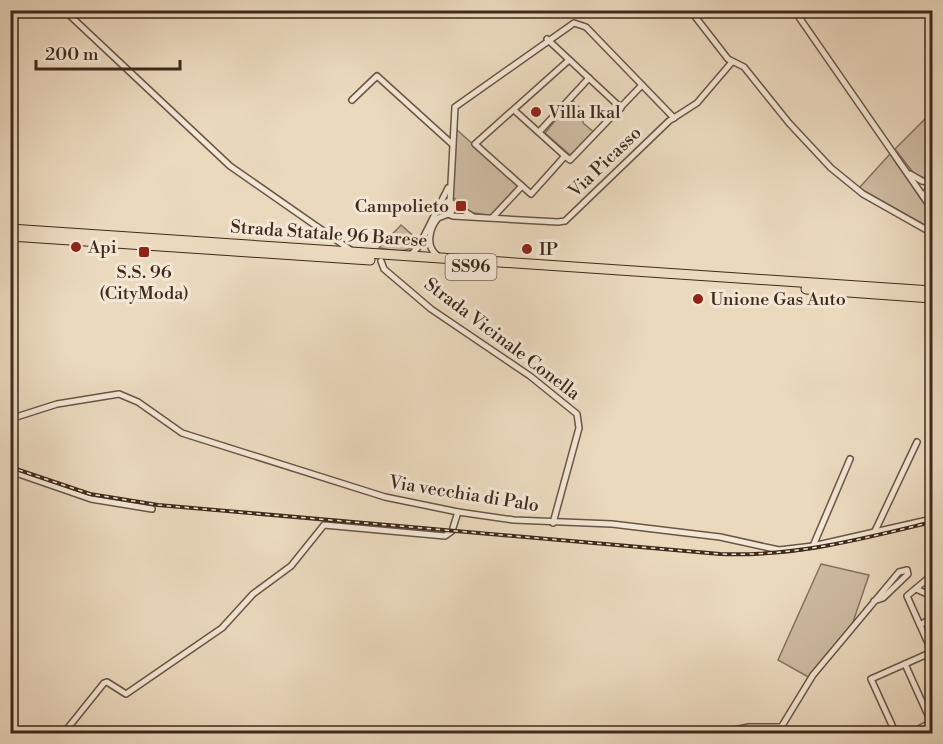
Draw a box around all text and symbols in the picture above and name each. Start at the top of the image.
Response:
scale bar [36,33,180,71]
text: 200 m [45,43,99,66]
place label: Villa Ikal [547,101,621,124]
marker: Villa Ikal [529,105,543,119]
street label: Via Picasso [563,121,646,203]
place label: Campolieto [355,195,449,218]
marker: Campolieto [454,199,468,213]
street label: Strada Statale 96 Barese [230,216,428,252]
place label: Api [87,236,117,259]
place label: IP [539,238,558,261]
marker: Api [69,240,83,254]
marker: IP [520,242,534,256]
marker: S.S. 96 (CityModa) [137,245,151,259]
road number: SS96 [446,254,496,280]
place label: S.S. 96 (CityModa) [99,261,189,305]
street label: Strada Vicinale Conella [419,273,585,406]
place label: Unione Gas Auto [710,288,846,311]
marker: Unione Gas Auto [691,292,705,306]
street label: Via vecchia di Palo [386,471,541,517]

